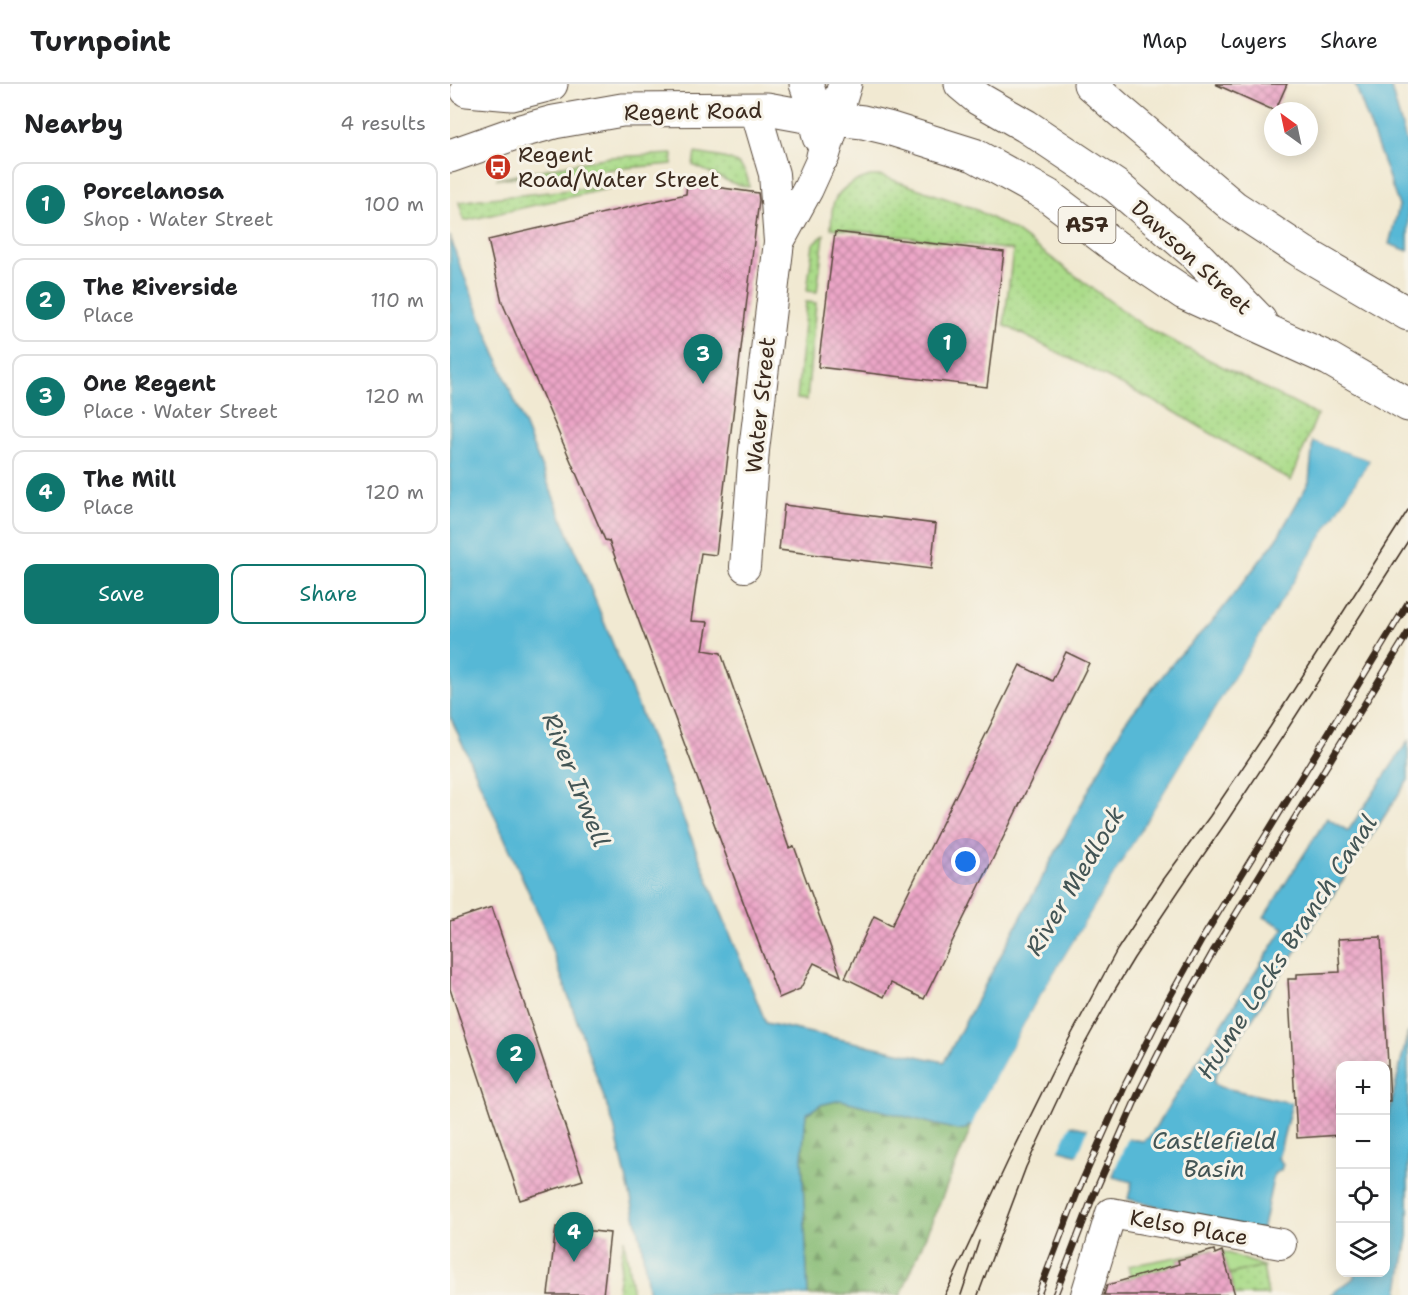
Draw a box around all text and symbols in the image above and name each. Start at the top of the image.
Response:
text: Turnpoint [30,22,171,60]
text: Map [1142,27,1187,55]
text: Layers [1220,27,1287,55]
text: Share [1320,27,1378,55]
street label: Regent Road [624,96,762,127]
north arrow [1264,102,1318,156]
text: Nearby [24,106,123,141]
text: 4 results [340,110,426,136]
place label: Regent Road/Water Street [518,140,719,194]
bus stop icon: Regent Road/Water Street [483,152,513,182]
text: Porcelanosa [83,177,224,206]
text: 1 [41,191,50,217]
text: 100 m [364,191,424,217]
street label: Dawson Street [1125,194,1258,321]
text: Shop · Water Street [83,206,274,232]
road number: A57 [1058,207,1116,243]
text: The Riverside [83,273,238,302]
text: 2 [39,287,53,313]
text: 110 m [370,287,424,313]
text: Place [83,302,134,328]
pin: 1 [928,324,966,373]
pin: 3 [684,334,722,384]
street label: Water Street [739,335,782,475]
text: One Regent [83,369,216,398]
text: 3 [39,383,53,409]
text: 120 m [365,383,424,409]
text: Place · Water Street [83,398,278,424]
text: The Mill [83,465,176,494]
text: 4 [39,479,53,505]
text: 120 m [365,479,424,505]
text: Place [83,494,134,520]
button: Save [24,564,219,624]
button: Share [231,564,426,624]
water label: River Irwell [535,708,617,852]
water label: River Medlock [1018,800,1132,961]
water label: Hulme Locks Branch Canal [1189,809,1385,1085]
your location [951,847,980,876]
pin: 2 [496,1034,536,1084]
map controls [1336,1061,1390,1277]
button: + [1336,1061,1390,1115]
button: − [1336,1115,1390,1169]
water label: Castlefield Basin [1152,1125,1277,1185]
button: locate [1336,1169,1390,1223]
street label: Kelso Place [1127,1203,1250,1252]
pin: 4 [554,1212,594,1262]
button: layers [1336,1223,1390,1277]

